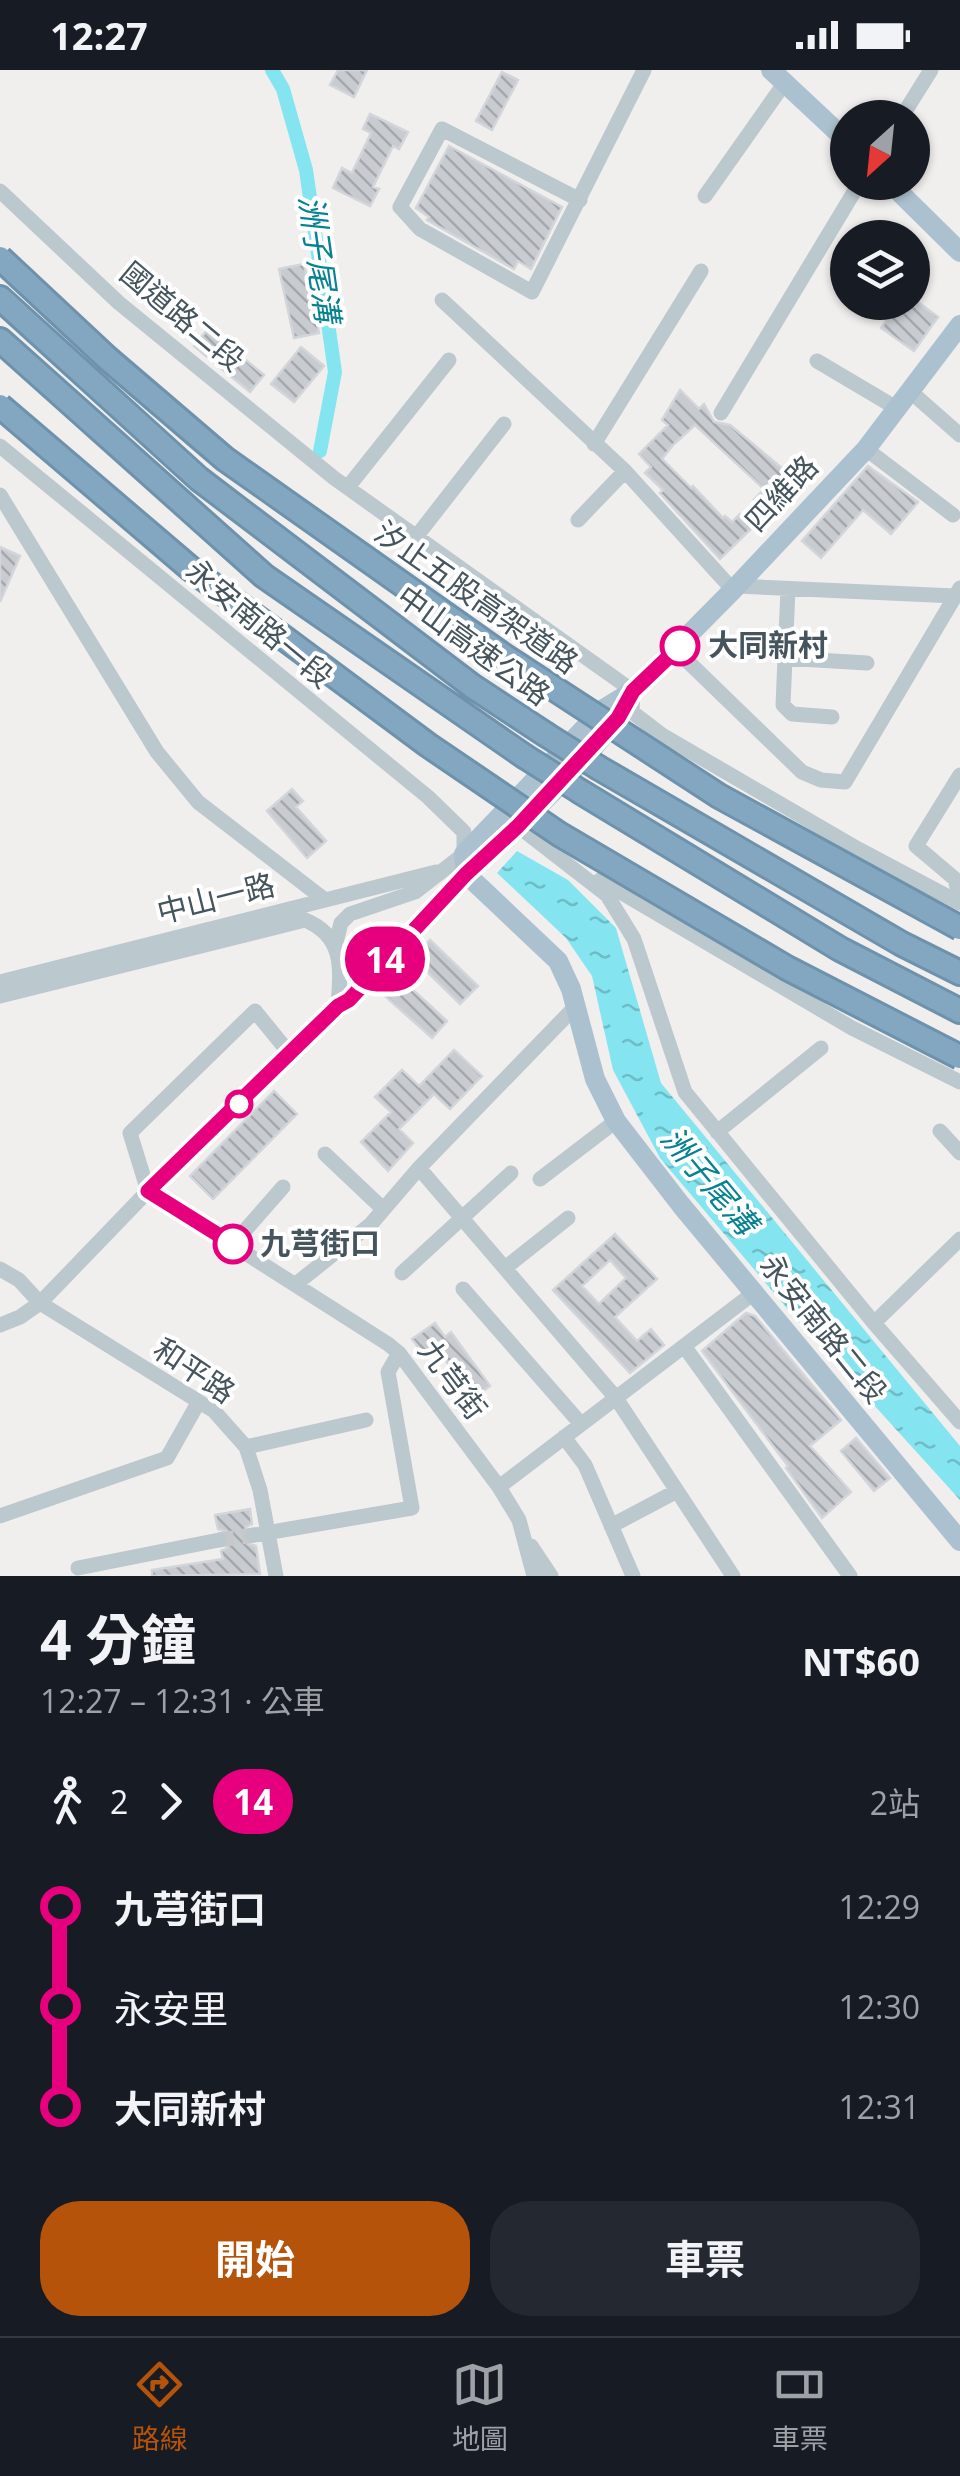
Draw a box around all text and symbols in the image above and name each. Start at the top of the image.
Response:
text: 12:27 [50,9,148,61]
north arrow [830,100,930,200]
map controls [830,100,930,320]
water label: 洲子尾溝 [290,192,351,329]
button: layers [830,220,930,320]
street label: 國道路二段 [112,252,254,380]
street label: 四維路 [735,446,827,540]
street label: 汐止五股高架道路 [367,511,587,682]
street label: 永安南路一段 [178,549,342,696]
street label: 中山高速公路 [389,575,559,714]
place label: 大同新村 [708,624,828,665]
marker: 大同新村 [661,627,699,665]
street label: 中山一路 [152,863,279,932]
line badge: 14 [340,926,430,992]
text: 14 [365,936,405,983]
unlabelled marker [226,1091,252,1117]
water label: 洲子尾溝 [653,1117,770,1246]
place label: 九芎街口 [260,1222,380,1263]
marker: 九芎街口 [214,1225,252,1263]
street label: 永安南路二段 [752,1245,897,1411]
street label: 和平路 [146,1328,244,1412]
street label: 九芎街 [410,1331,497,1427]
text: 4 分鐘 [40,1601,196,1676]
text: NT$60 [802,1635,920,1687]
text: 12:27 – 12:31 · 公車 [40,1679,325,1722]
icon: walk [40,1774,95,1829]
icon: forward [143,1774,198,1829]
text: 14 [233,1778,273,1825]
text: 2 [110,1780,128,1823]
text: 2站 [870,1781,920,1824]
text: 九芎街口 [114,1882,266,1934]
text: 12:29 [838,1885,920,1928]
text: 永安里 [114,1982,228,2034]
text: 12:30 [838,1985,920,2028]
text: 大同新村 [114,2082,266,2134]
text: 12:31 [838,2085,920,2128]
button: 開始 [40,2201,470,2316]
button: 車票 [490,2201,920,2316]
tab: 路線 [132,2357,188,2457]
tab: 地圖 [452,2357,508,2457]
tab: 車票 [772,2357,828,2457]

